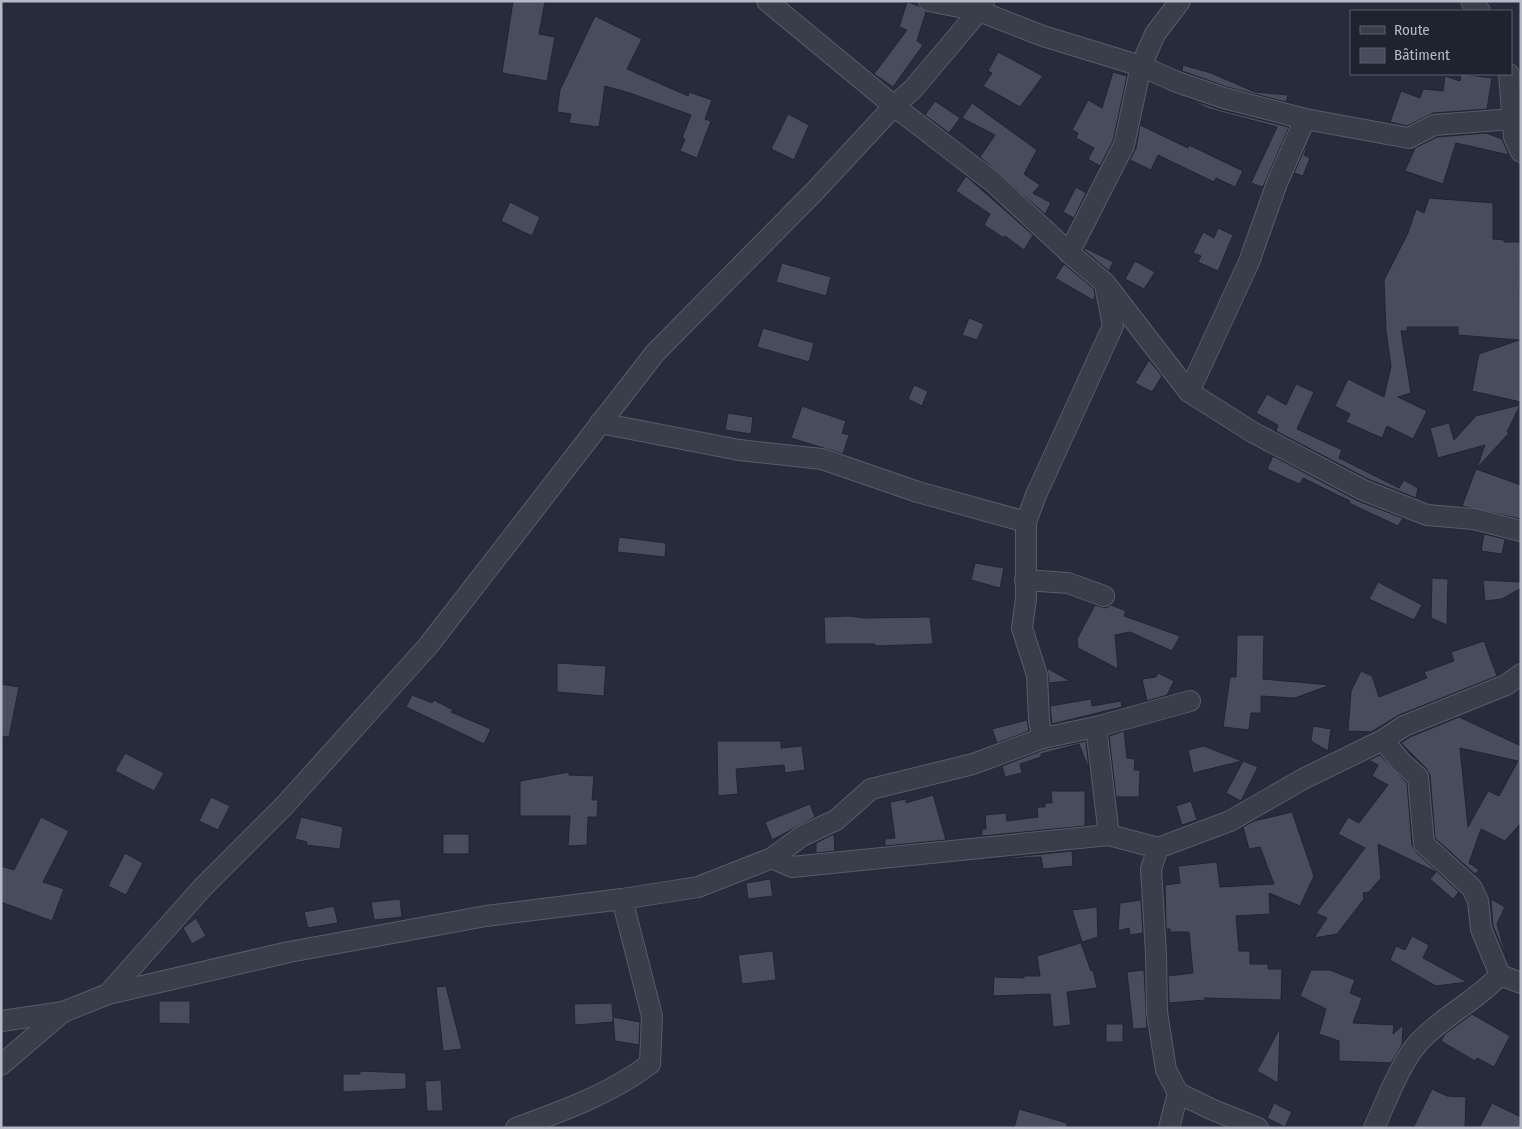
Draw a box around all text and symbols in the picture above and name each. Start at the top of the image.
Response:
legend [1350,10,1512,75]
text: Route [1394,21,1430,39]
text: Bâtiment [1394,46,1450,64]

